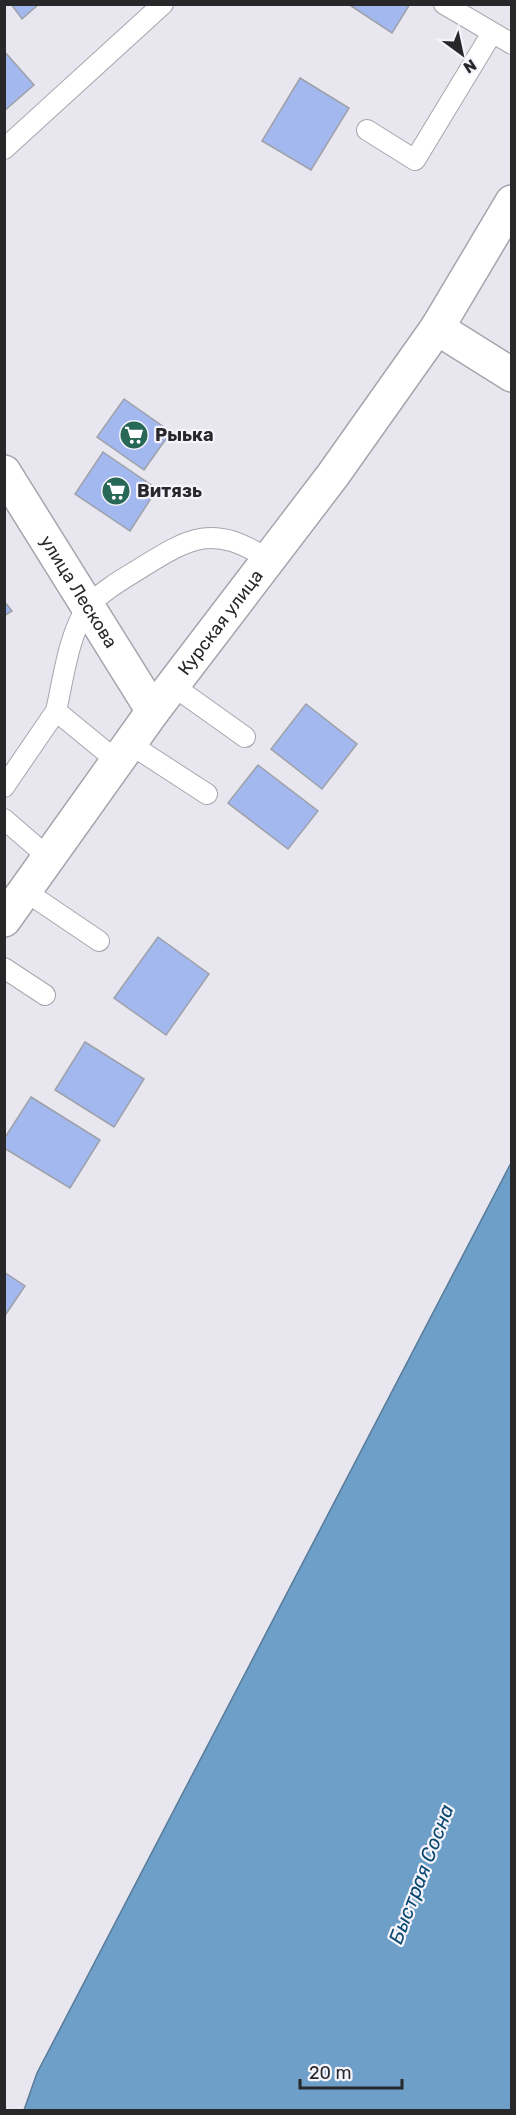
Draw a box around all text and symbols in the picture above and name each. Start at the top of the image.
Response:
north arrow [432,24,492,84]
text: N [460,55,480,77]
supermarket icon: Рыька [118,419,150,451]
place label: Рыька [155,424,214,446]
supermarket icon: Витязь [100,475,132,507]
place label: Витязь [137,480,202,502]
street label: улица Лескова [35,531,122,652]
street label: Курская улица [173,565,268,680]
water label: Быстрая Сосна [383,1801,459,1947]
scale bar [300,2052,402,2090]
text: 20 m [309,2062,351,2084]

